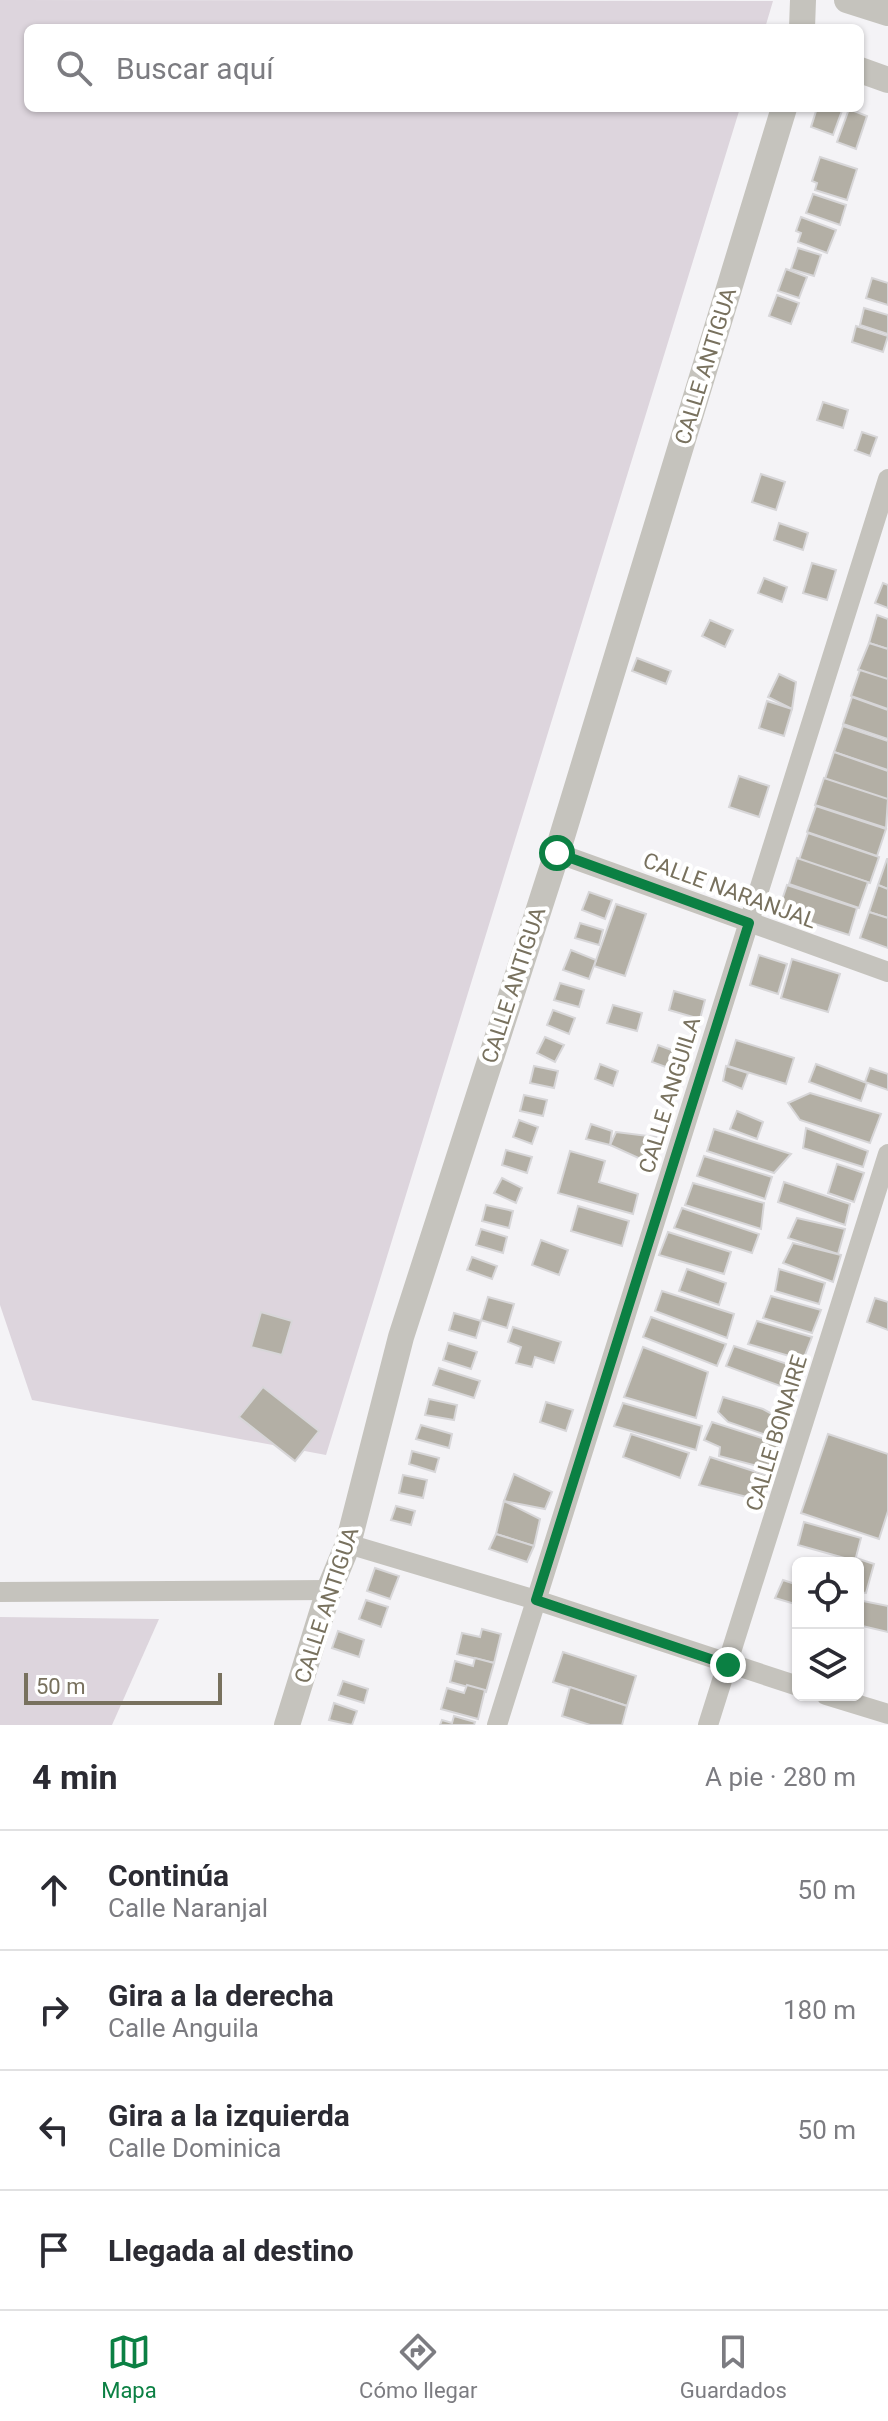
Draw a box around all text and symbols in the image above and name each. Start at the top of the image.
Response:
search box [24,24,864,112]
icon: search [52,46,96,90]
text: Buscar aquí [116,51,274,86]
street label: CALLE ANTIGUA [670,284,741,448]
route start [539,835,575,871]
street label: CALLE NARANJAL [640,848,820,933]
street label: CALLE ANTIGUA [476,903,551,1066]
street label: CALLE ANGUILA [634,1013,705,1176]
street label: CALLE BONAIRE [741,1352,812,1514]
street label: CALLE ANTIGUA [289,1523,364,1686]
map controls [792,1557,864,1701]
button: locate [792,1557,864,1629]
button: layers [792,1629,864,1701]
route end [710,1647,746,1683]
scale bar [24,1669,222,1705]
text: 50 m [36,1674,85,1699]
text: 4 min [32,1757,117,1797]
text: A pie · 280 m [705,1762,856,1792]
text: Continúa [108,1858,229,1893]
icon: ahead [32,1868,76,1912]
text: 50 m [798,1875,856,1905]
text: Calle Naranjal [108,1893,268,1923]
text: Gira a la derecha [108,1978,334,2013]
icon: right [32,1988,76,2032]
text: 180 m [783,1995,856,2025]
text: Calle Anguila [108,2013,259,2043]
text: Gira a la izquierda [108,2098,350,2133]
icon: left [32,2108,76,2152]
text: 50 m [798,2115,856,2145]
text: Calle Dominica [108,2133,281,2163]
icon: arrive [32,2228,76,2272]
text: Llegada al destino [108,2233,354,2268]
tab: Mapa [101,2330,157,2403]
tab: Cómo llegar [359,2330,477,2403]
tab: Guardados [680,2330,787,2403]

